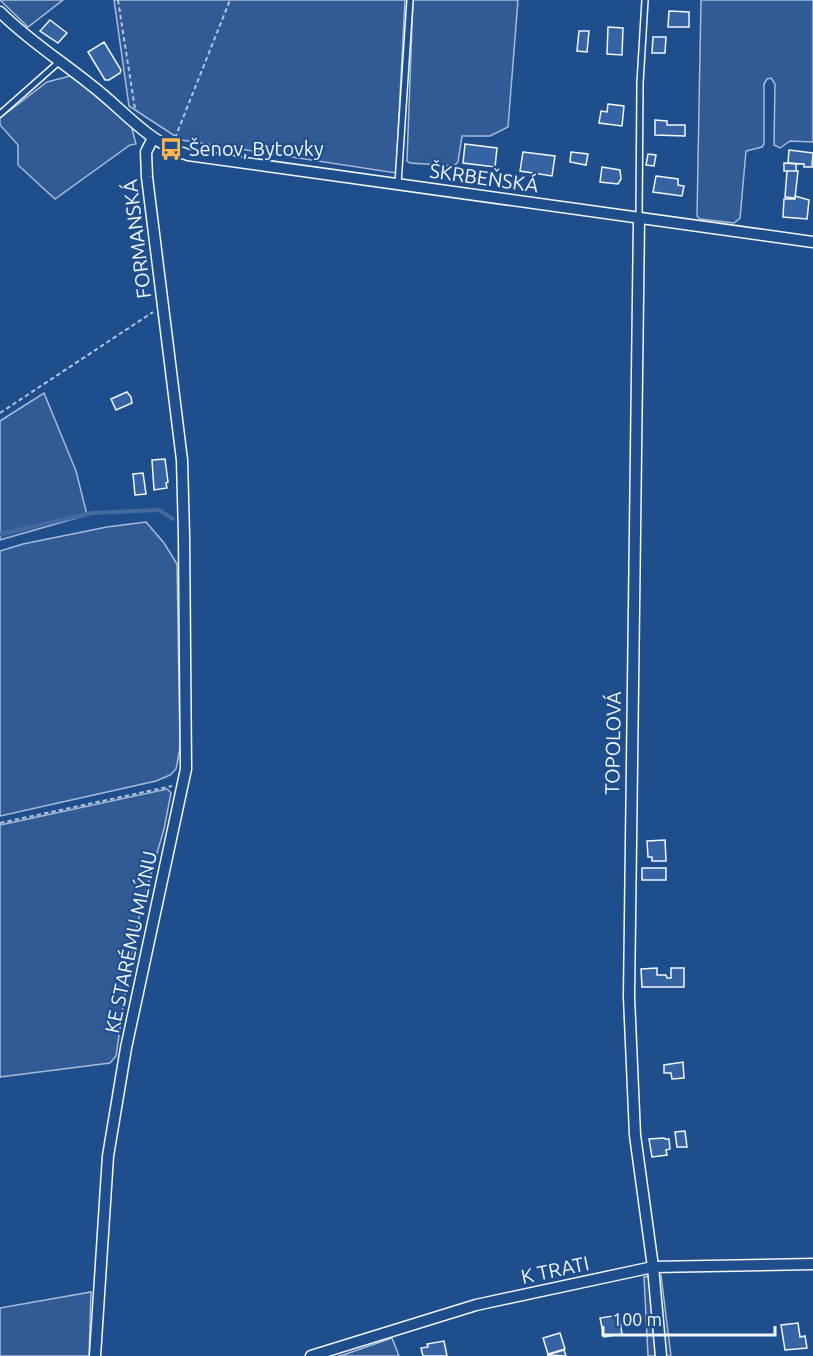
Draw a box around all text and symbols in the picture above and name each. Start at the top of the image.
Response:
bus stop icon: Šenov, Bytovky [158,136,184,162]
place label: Šenov, Bytovky [189,137,324,160]
street label: ŠKRBEŇSKÁ [428,158,540,197]
street label: FORMANSKÁ [118,178,155,300]
street label: TOPOLOVÁ [600,691,625,795]
street label: KE STARÉMU MLÝNU [100,849,161,1035]
street label: K TRATI [519,1251,591,1288]
scale bar [603,1299,776,1337]
text: 100 m [612,1309,662,1329]

